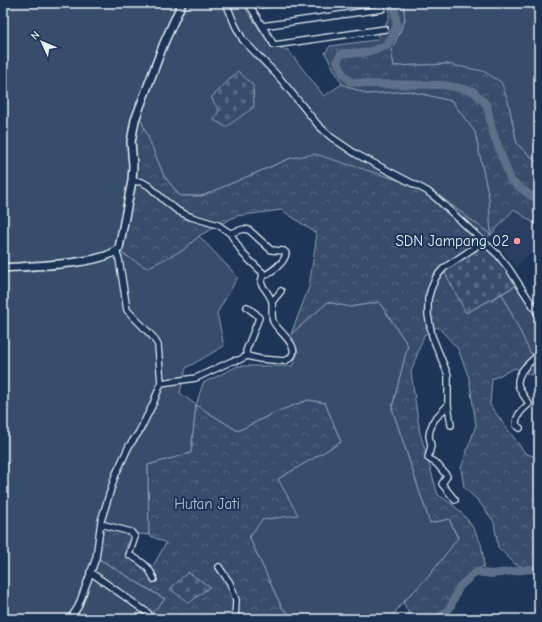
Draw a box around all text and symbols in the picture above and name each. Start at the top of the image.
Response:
north arrow [22,22,62,62]
text: N [28,28,42,43]
place label: SDN Jampang 02 [395,232,509,250]
marker: SDN Jampang 02 [512,236,522,246]
park label: Hutan Jati [174,495,240,513]

